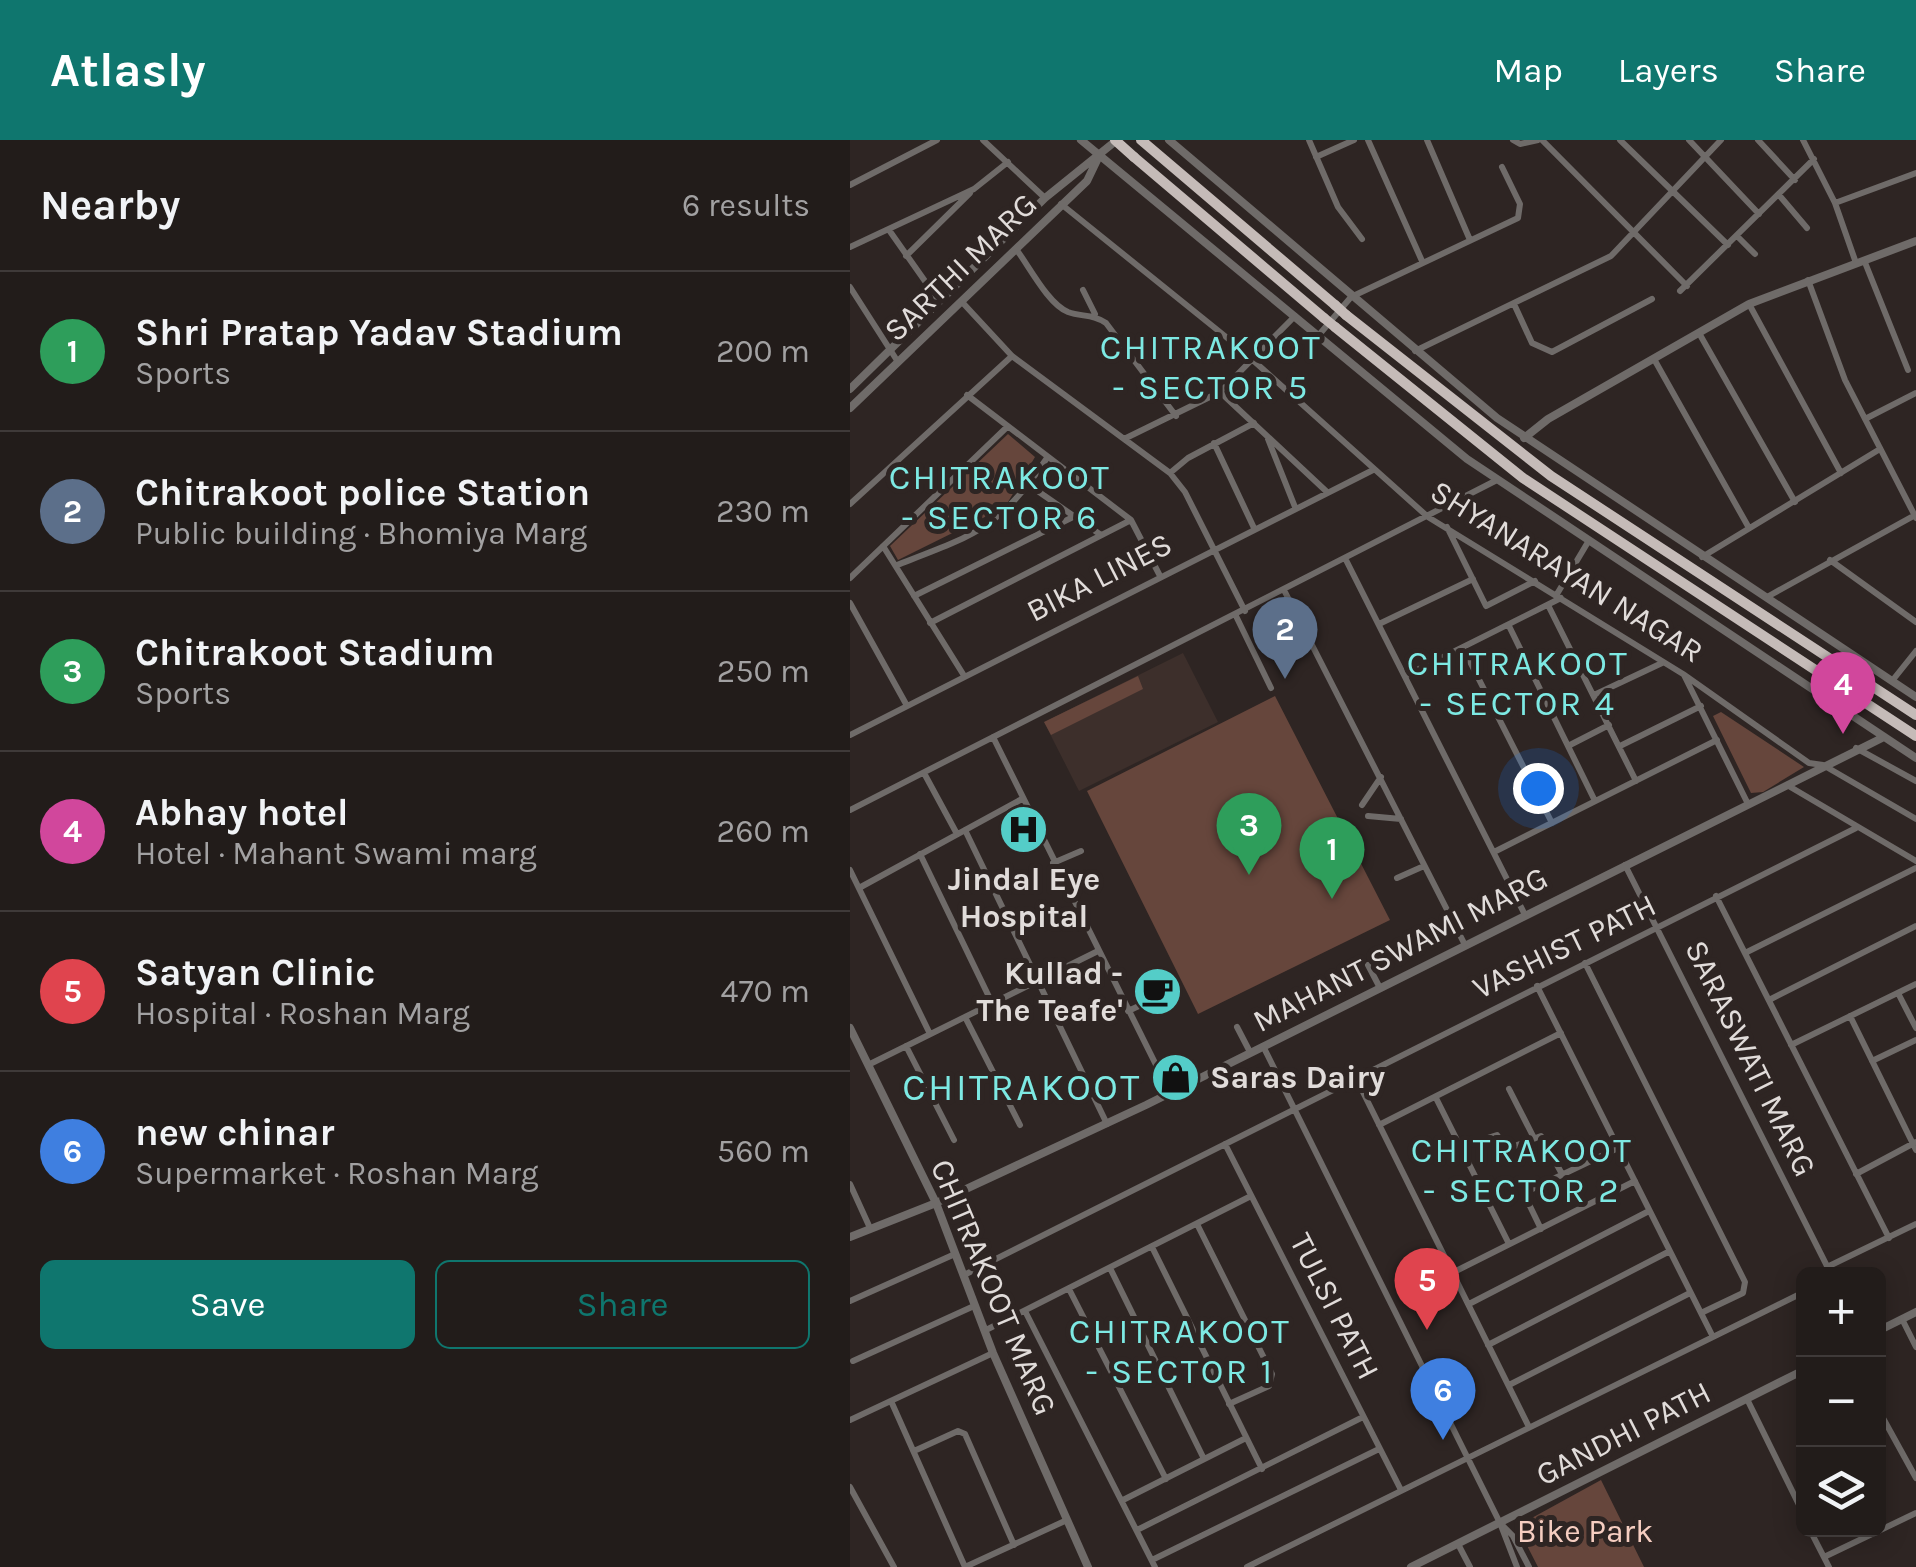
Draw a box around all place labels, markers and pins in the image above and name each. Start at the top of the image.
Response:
pin: 2 [1252,596,1318,679]
pin: 4 [1810,652,1876,734]
pin: 3 [1216,792,1282,875]
hospital icon: Jindal Eye Hospital [998,803,1050,855]
pin: 1 [1300,816,1364,899]
place label: Jindal Eye Hospital [948,861,1100,935]
place label: Kullad - The Teafe' [977,955,1123,1029]
cafe icon: Kullad - The Teafe' [1132,965,1184,1017]
shop icon: Saras Dairy [1149,1051,1201,1103]
place label: Saras Dairy [1210,1059,1385,1096]
pin: 5 [1394,1248,1460,1330]
pin: 6 [1410,1358,1476,1440]

